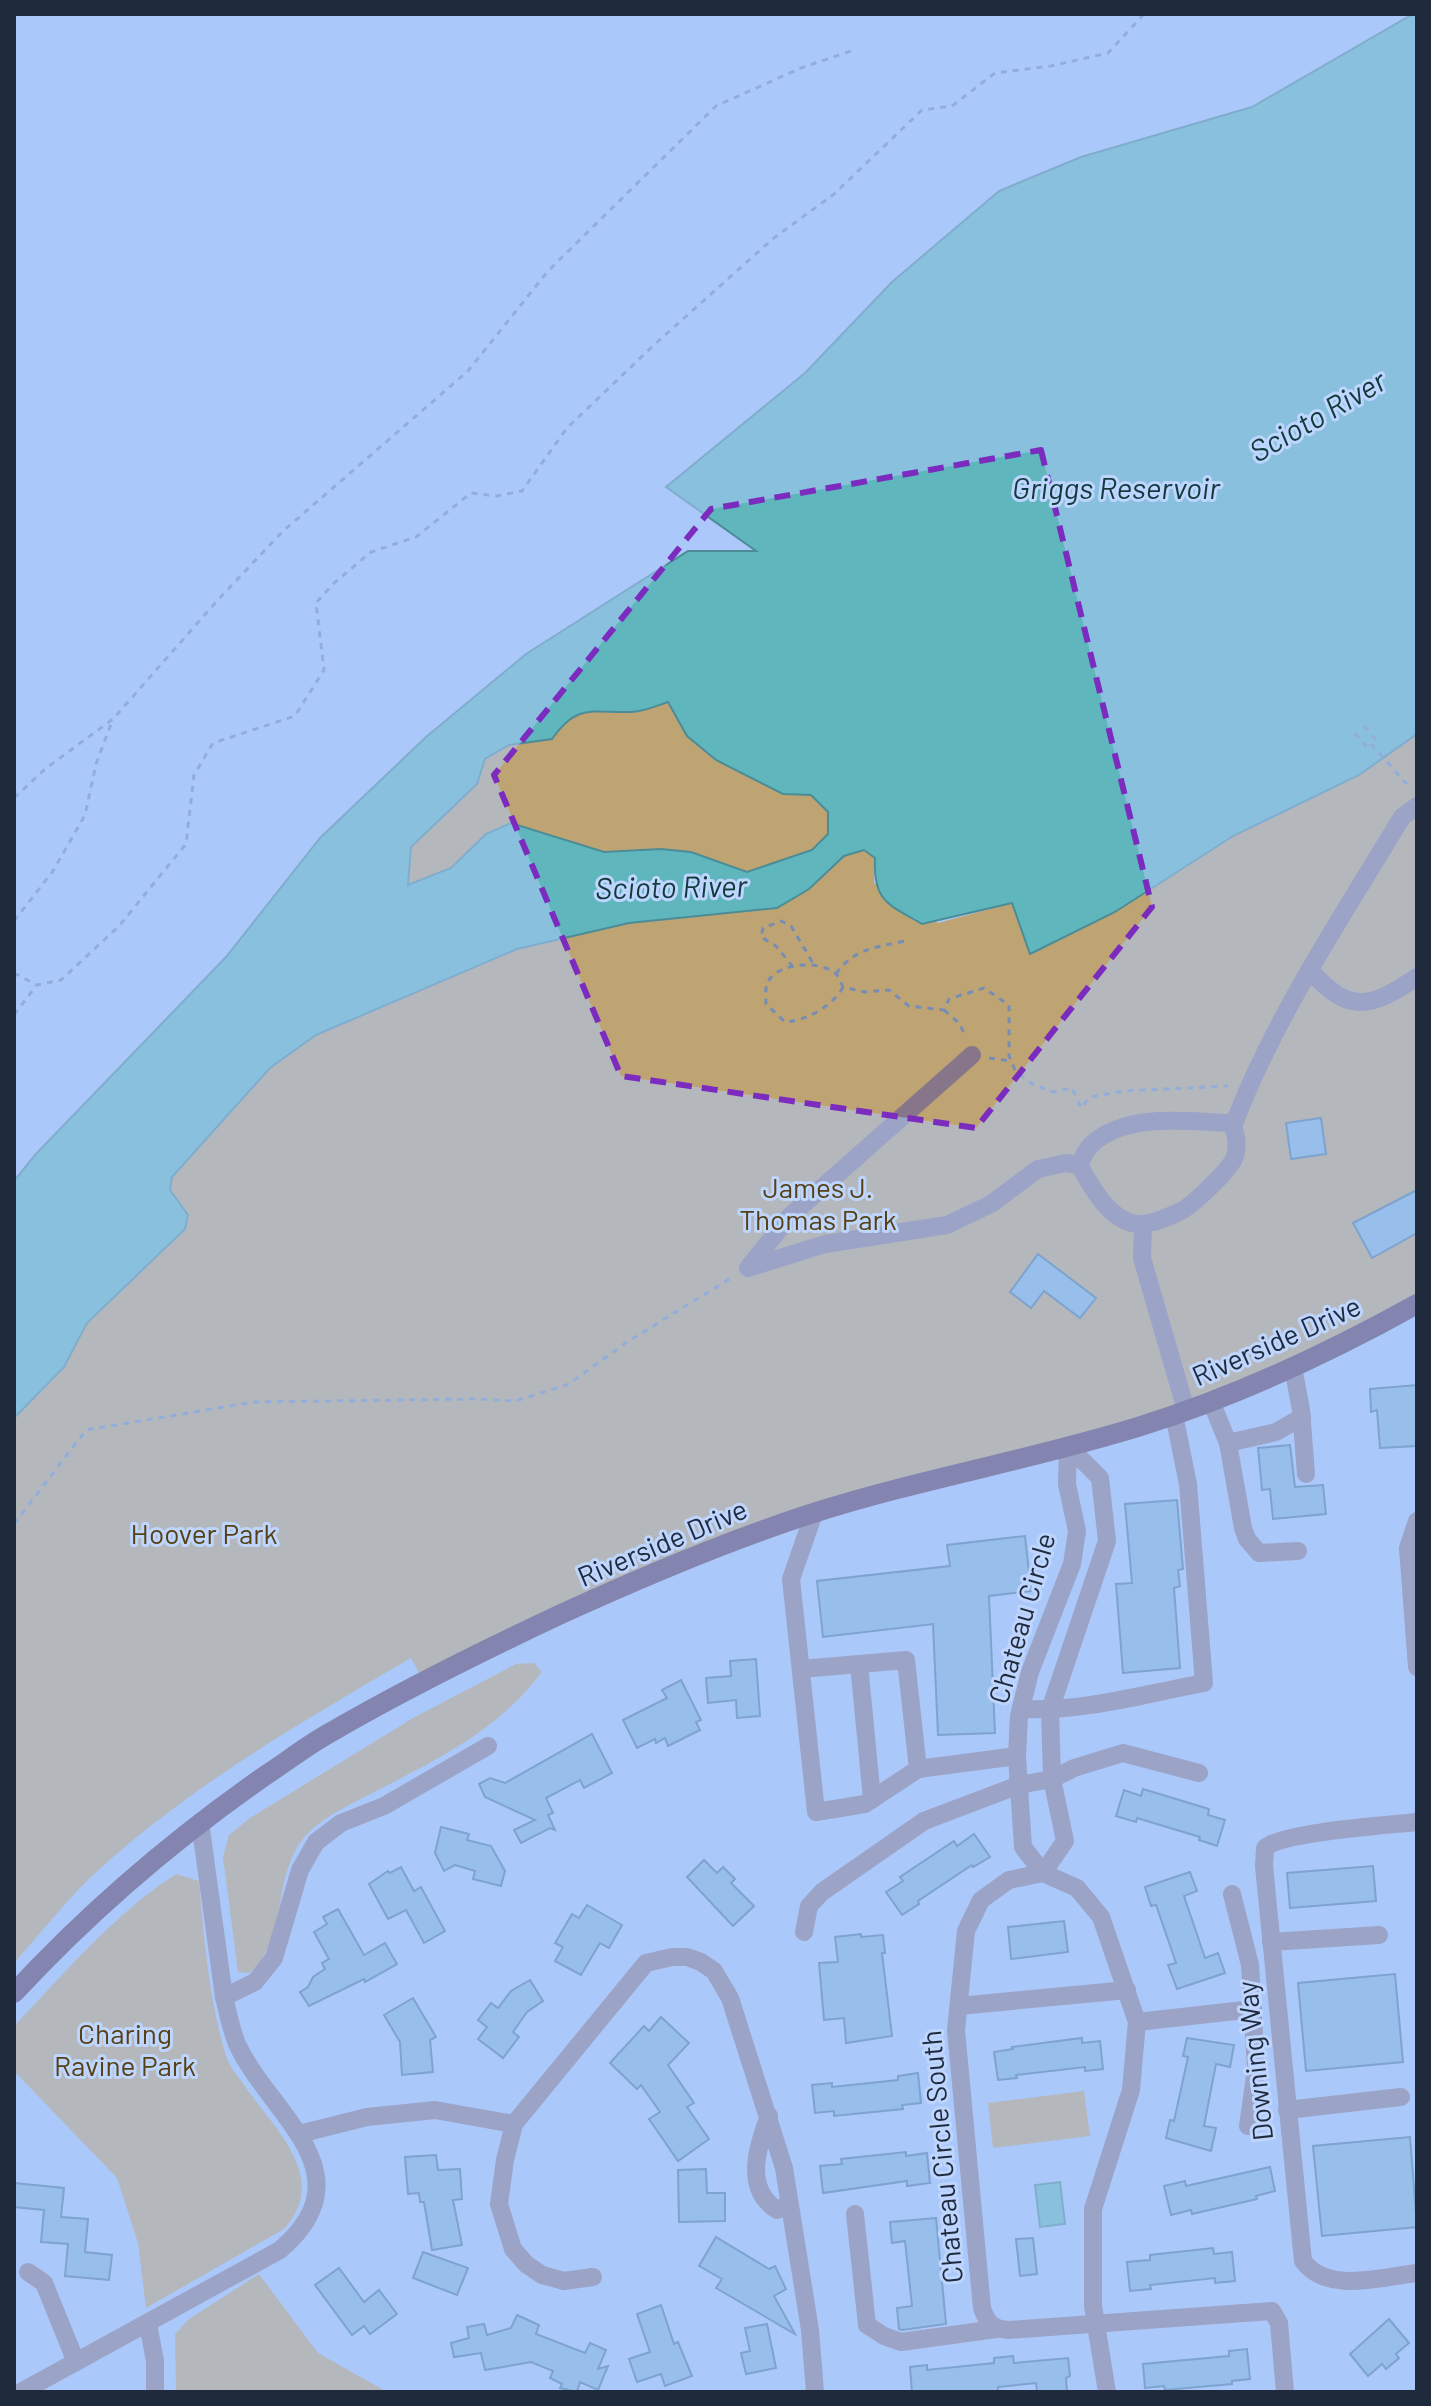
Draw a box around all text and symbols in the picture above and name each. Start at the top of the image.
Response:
water label: Scioto River [1242,361,1393,469]
water label: Griggs Reservoir [1012,469,1221,505]
water label: Scioto River [595,867,749,905]
park label: James J. Thomas Park [739,1170,897,1236]
street label: Riverside Drive [1186,1288,1366,1392]
street label: Riverside Drive [572,1491,752,1593]
park label: Hoover Park [131,1516,277,1550]
street label: Chateau Circle [980,1529,1062,1707]
street label: Downing Way [1229,1979,1279,2143]
park label: Charing Ravine Park [54,2016,196,2082]
street label: Chateau Circle South [913,2029,969,2285]

